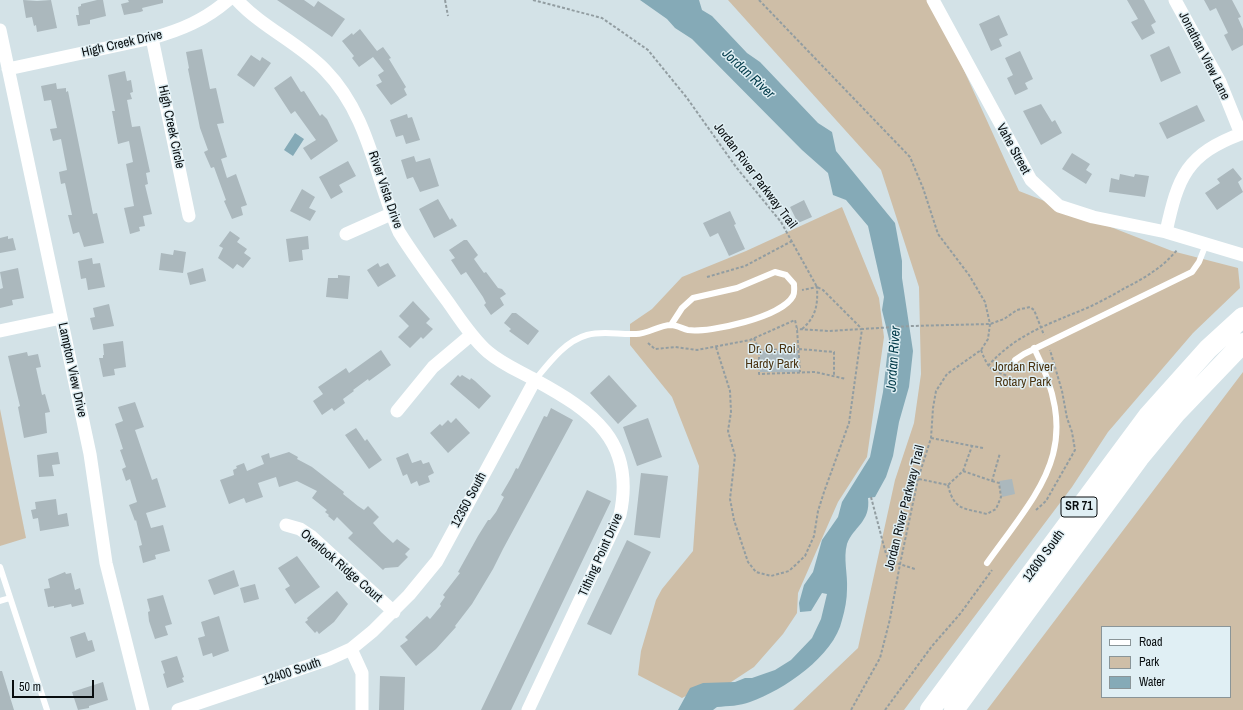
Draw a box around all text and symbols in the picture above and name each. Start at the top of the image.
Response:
street label: Jonathan View Lane [1175,9,1233,103]
street label: High Creek Drive [80,27,164,61]
water label: Jordan River [718,45,778,103]
street label: High Creek Circle [155,84,187,170]
street label: Jordan River Parkway Trail [710,120,800,232]
street label: Vahe Street [993,121,1033,177]
street label: River Vista Drive [364,149,406,231]
street label: Lampton View Drive [54,321,90,419]
water label: Jordan River [883,326,905,392]
park label: Dr. O. Roi Hardy Park [745,342,799,373]
park label: Jordan River Rotary Park [992,360,1054,391]
street label: Jordan River Parkway Trail [882,444,928,572]
street label: 12350 South [448,470,490,530]
road number: SR 71 [1061,497,1097,517]
street label: Tithing Point Drive [576,511,626,599]
street label: Overlook Ridge Court [297,526,385,606]
street label: 12600 South [1020,527,1068,585]
legend [1101,626,1231,698]
text: Road [1139,634,1163,650]
text: Park [1139,654,1159,670]
street label: 12400 South [261,655,323,689]
scale bar [14,672,96,698]
text: Water [1139,674,1165,690]
text: 50 m [19,679,41,695]

